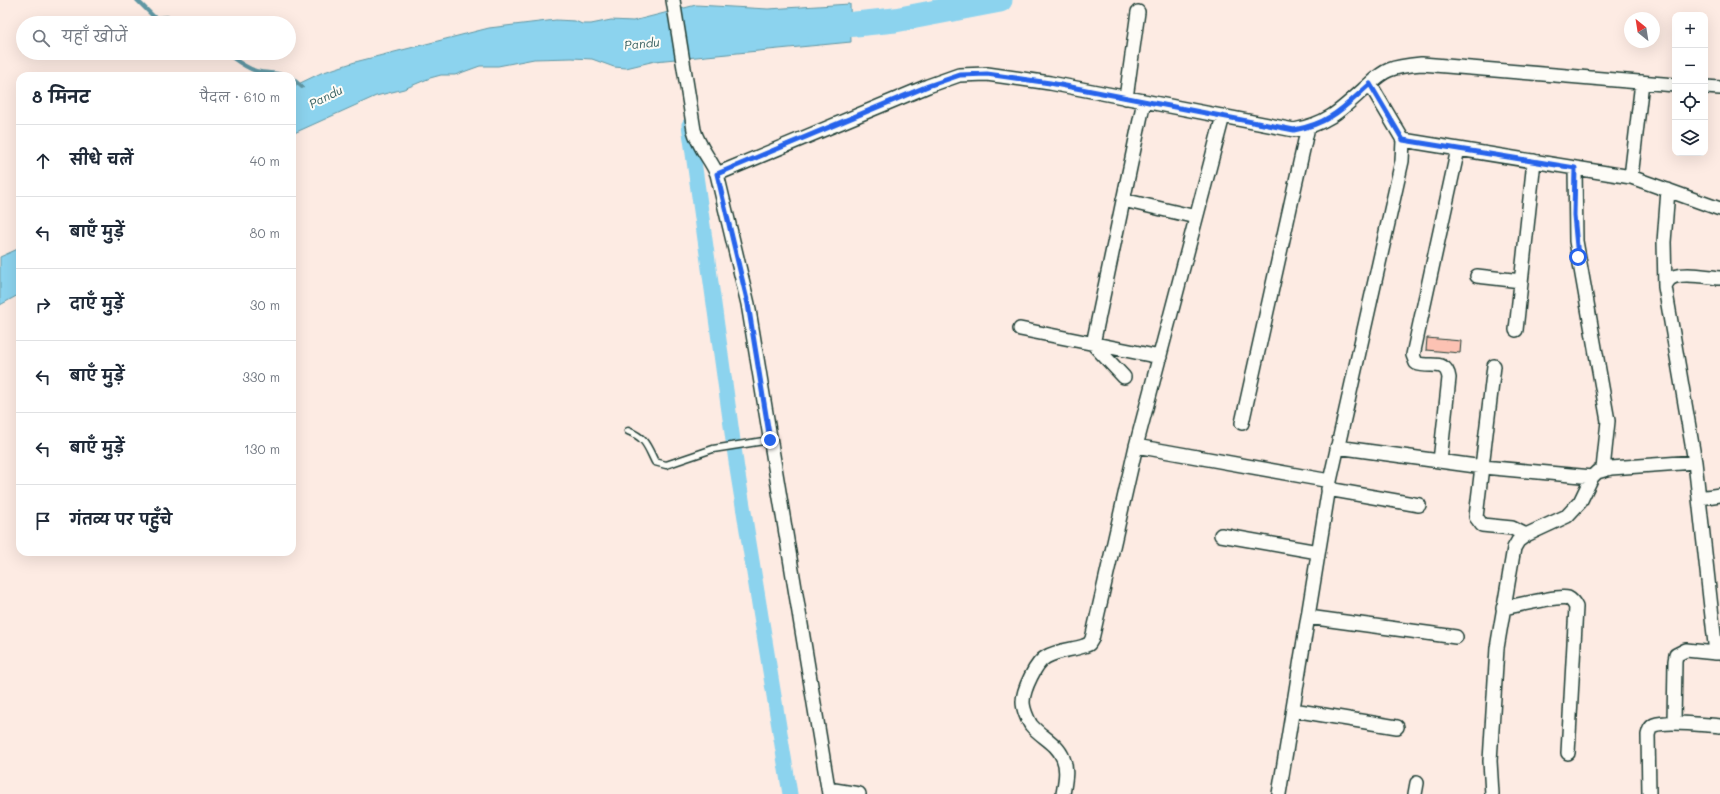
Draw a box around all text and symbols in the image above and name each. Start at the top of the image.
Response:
north arrow [1624,12,1660,48]
map controls [1672,12,1708,156]
button: + [1672,12,1708,48]
search box [16,16,296,60]
text: यहाँ खोजें [62,26,127,46]
icon: search [30,27,52,49]
water label: Pandu [623,33,660,53]
button: − [1672,48,1708,84]
water label: Pandu [306,81,345,111]
button: locate [1672,84,1708,120]
text: 8 मिनट [32,85,90,107]
text: पैदल · 610 m [200,88,280,105]
button: layers [1672,120,1708,156]
text: सीधे चलें [70,149,133,169]
icon: ahead [32,150,54,172]
text: 40 m [250,152,280,169]
text: बाएँ मुड़ें [70,221,124,241]
icon: left [32,222,54,244]
text: 80 m [250,224,280,241]
route start [1569,248,1587,266]
text: दाएँ मुड़ें [70,293,124,313]
icon: right [32,294,54,316]
text: 30 m [250,296,280,313]
text: बाएँ मुड़ें [70,365,124,385]
icon: left [32,366,54,388]
text: 330 m [242,368,280,385]
route end [761,431,779,449]
text: बाएँ मुड़ें [70,437,124,457]
icon: left [32,438,54,460]
text: 130 m [244,440,280,457]
text: गंतव्य पर पहुँचे [70,509,172,529]
icon: arrive [32,510,54,532]

